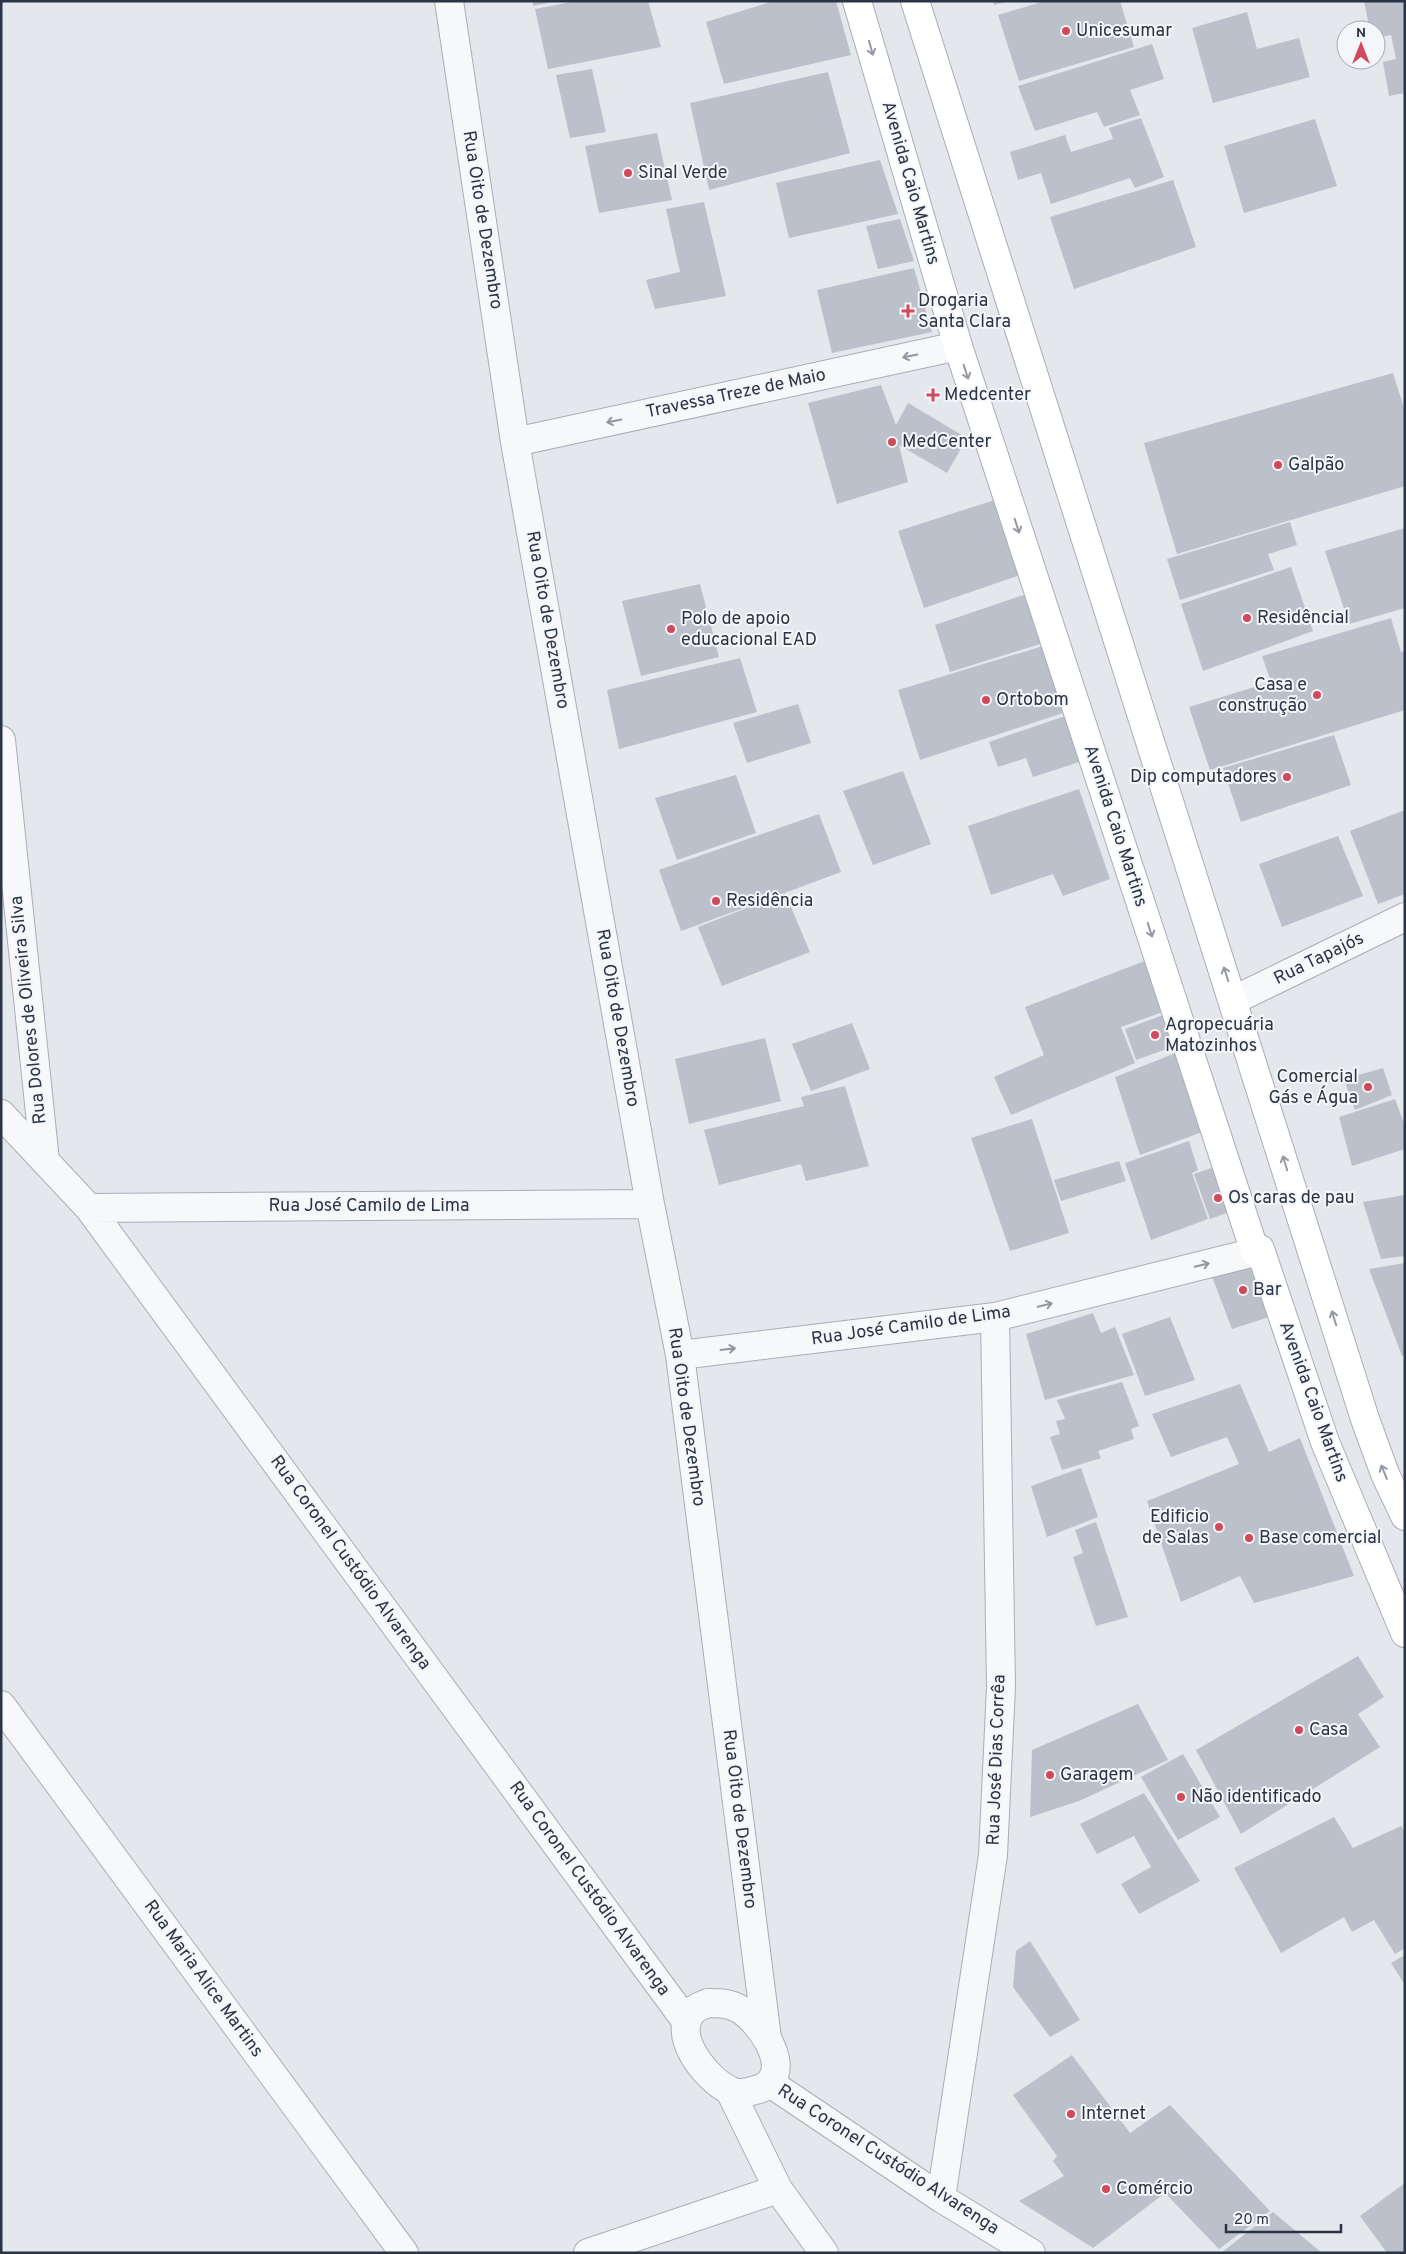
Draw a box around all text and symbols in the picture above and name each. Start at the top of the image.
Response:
place label: Unicesumar [1076,20,1172,43]
north arrow [1336,20,1386,70]
marker: Unicesumar [1060,25,1072,37]
text: N [1356,25,1366,42]
one-way arrow [866,40,876,56]
street label: Avenida Caio Martins [876,98,944,268]
street label: Rua Oito de Dezembro [457,129,507,311]
place label: Sinal Verde [638,162,728,185]
marker: Sinal Verde [622,167,634,179]
place label: Drogaria Santa Clara [918,290,1011,334]
marker: Drogaria Santa Clara [902,305,914,317]
one-way arrow [902,352,918,361]
one-way arrow [962,363,971,379]
street label: Travessa Treze de Maio [644,364,828,424]
place label: Medcenter [944,384,1031,407]
marker: Medcenter [926,388,940,402]
one-way arrow [607,416,623,426]
place label: MedCenter [902,431,992,454]
marker: MedCenter [886,436,898,448]
place label: Galpão [1288,454,1344,477]
marker: Galpão [1272,459,1284,471]
one-way arrow [1013,518,1022,533]
street label: Rua Oito de Dezembro [520,529,574,711]
place label: Residêncial [1257,607,1349,630]
place label: Polo de apoio educacional EAD [681,608,817,652]
marker: Residêncial [1241,612,1253,624]
marker: Polo de apoio educacional EAD [665,623,677,635]
place label: Casa e construção [1218,674,1307,718]
place label: Ortobom [996,689,1069,712]
marker: Casa e construção [1311,689,1323,701]
marker: Ortobom [980,694,992,706]
street label: Avenida Caio Martins [1078,742,1152,910]
place label: Dip computadores [1130,766,1277,789]
marker: Dip computadores [1281,771,1293,783]
place label: Residência [726,890,813,913]
street label: Rua Dolores de Oliveira Silva [6,895,52,1125]
marker: Residência [710,895,722,907]
one-way arrow [1145,922,1155,938]
street label: Rua Oito de Dezembro [590,927,644,1109]
street label: Rua Tapajós [1270,927,1368,991]
one-way arrow [1220,967,1230,983]
place label: Agropecuária Matozinhos [1165,1014,1274,1058]
marker: Agropecuária Matozinhos [1149,1029,1161,1041]
place label: Comercial Gás e Água [1268,1066,1358,1110]
marker: Comercial Gás e Água [1362,1081,1374,1093]
one-way arrow [1280,1155,1289,1171]
place label: Os caras de pau [1228,1187,1355,1210]
marker: Os caras de pau [1212,1192,1224,1204]
street label: Rua José Camilo de Lima [268,1195,470,1218]
one-way arrow [1194,1260,1210,1269]
place label: Bar [1253,1279,1282,1302]
marker: Bar [1237,1284,1249,1296]
one-way arrow [1036,1300,1052,1309]
street label: Rua José Camilo de Lima [810,1301,1012,1351]
one-way arrow [1328,1310,1338,1326]
street label: Avenida Caio Martins [1273,1319,1353,1485]
street label: Rua Oito de Dezembro [662,1326,710,1508]
one-way arrow [720,1344,736,1354]
street label: Rua Coronel Custódio Alvarenga [264,1451,436,1675]
one-way arrow [1379,1465,1389,1480]
place label: Edificio de Salas [1142,1506,1209,1550]
marker: Edificio de Salas [1213,1521,1225,1533]
place label: Base comercial [1259,1527,1381,1550]
marker: Base comercial [1243,1532,1255,1544]
street label: Rua José Dias Corrêa [983,1674,1011,1846]
place label: Casa [1309,1719,1348,1742]
marker: Casa [1293,1724,1305,1736]
street label: Rua Oito de Dezembro [717,1728,761,1910]
place label: Garagem [1060,1764,1134,1787]
marker: Garagem [1044,1769,1056,1781]
street label: Rua Coronel Custódio Alvarenga [503,1777,675,2001]
place label: Não identificado [1191,1786,1322,1809]
marker: Não identificado [1175,1791,1187,1803]
street label: Rua Maria Alice Martins [138,1896,268,2062]
street label: Rua Coronel Custódio Alvarenga [773,2080,1003,2240]
place label: Internet [1081,2103,1146,2126]
marker: Internet [1065,2108,1077,2120]
place label: Comércio [1116,2178,1193,2201]
marker: Comércio [1100,2183,1112,2195]
scale bar [1226,2202,1341,2234]
text: 20 m [1234,2211,1269,2230]

